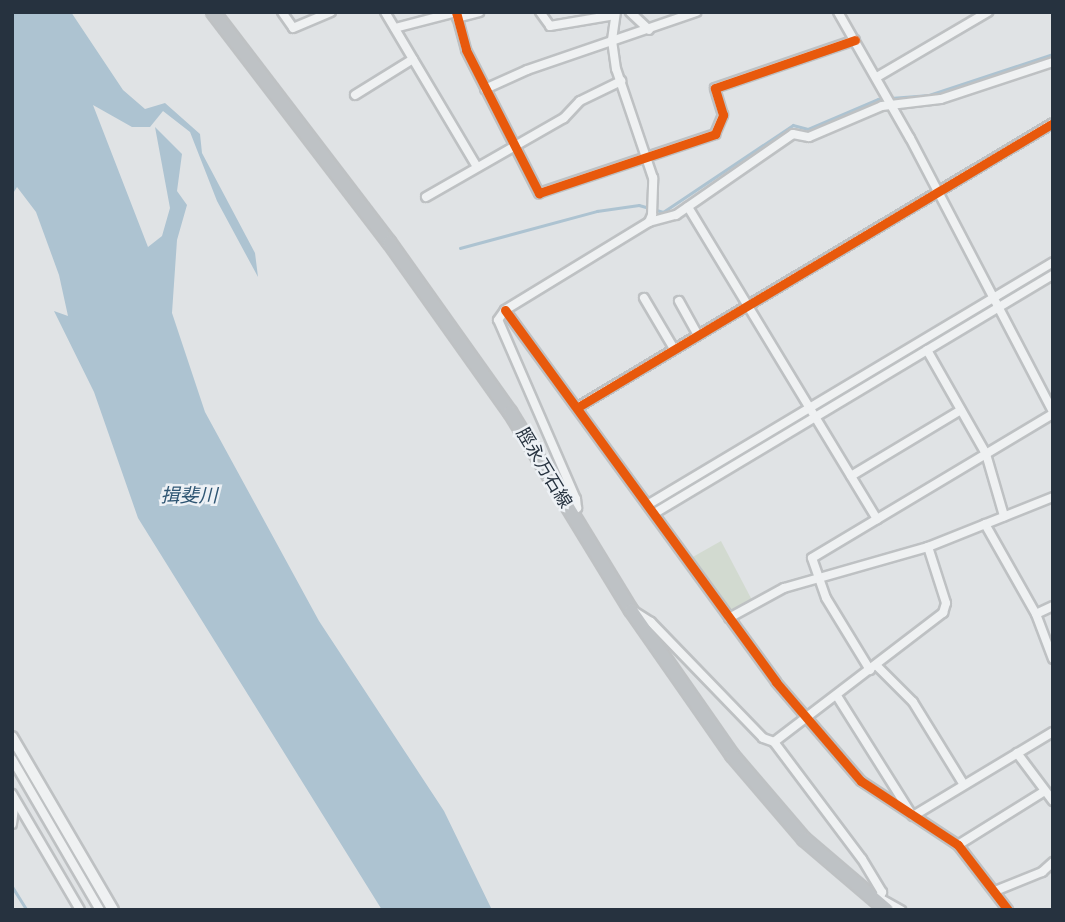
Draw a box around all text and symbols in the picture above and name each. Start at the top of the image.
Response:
street label: 脛永万石線 [512,424,576,512]
water label: 揖斐川 [161,485,217,507]

